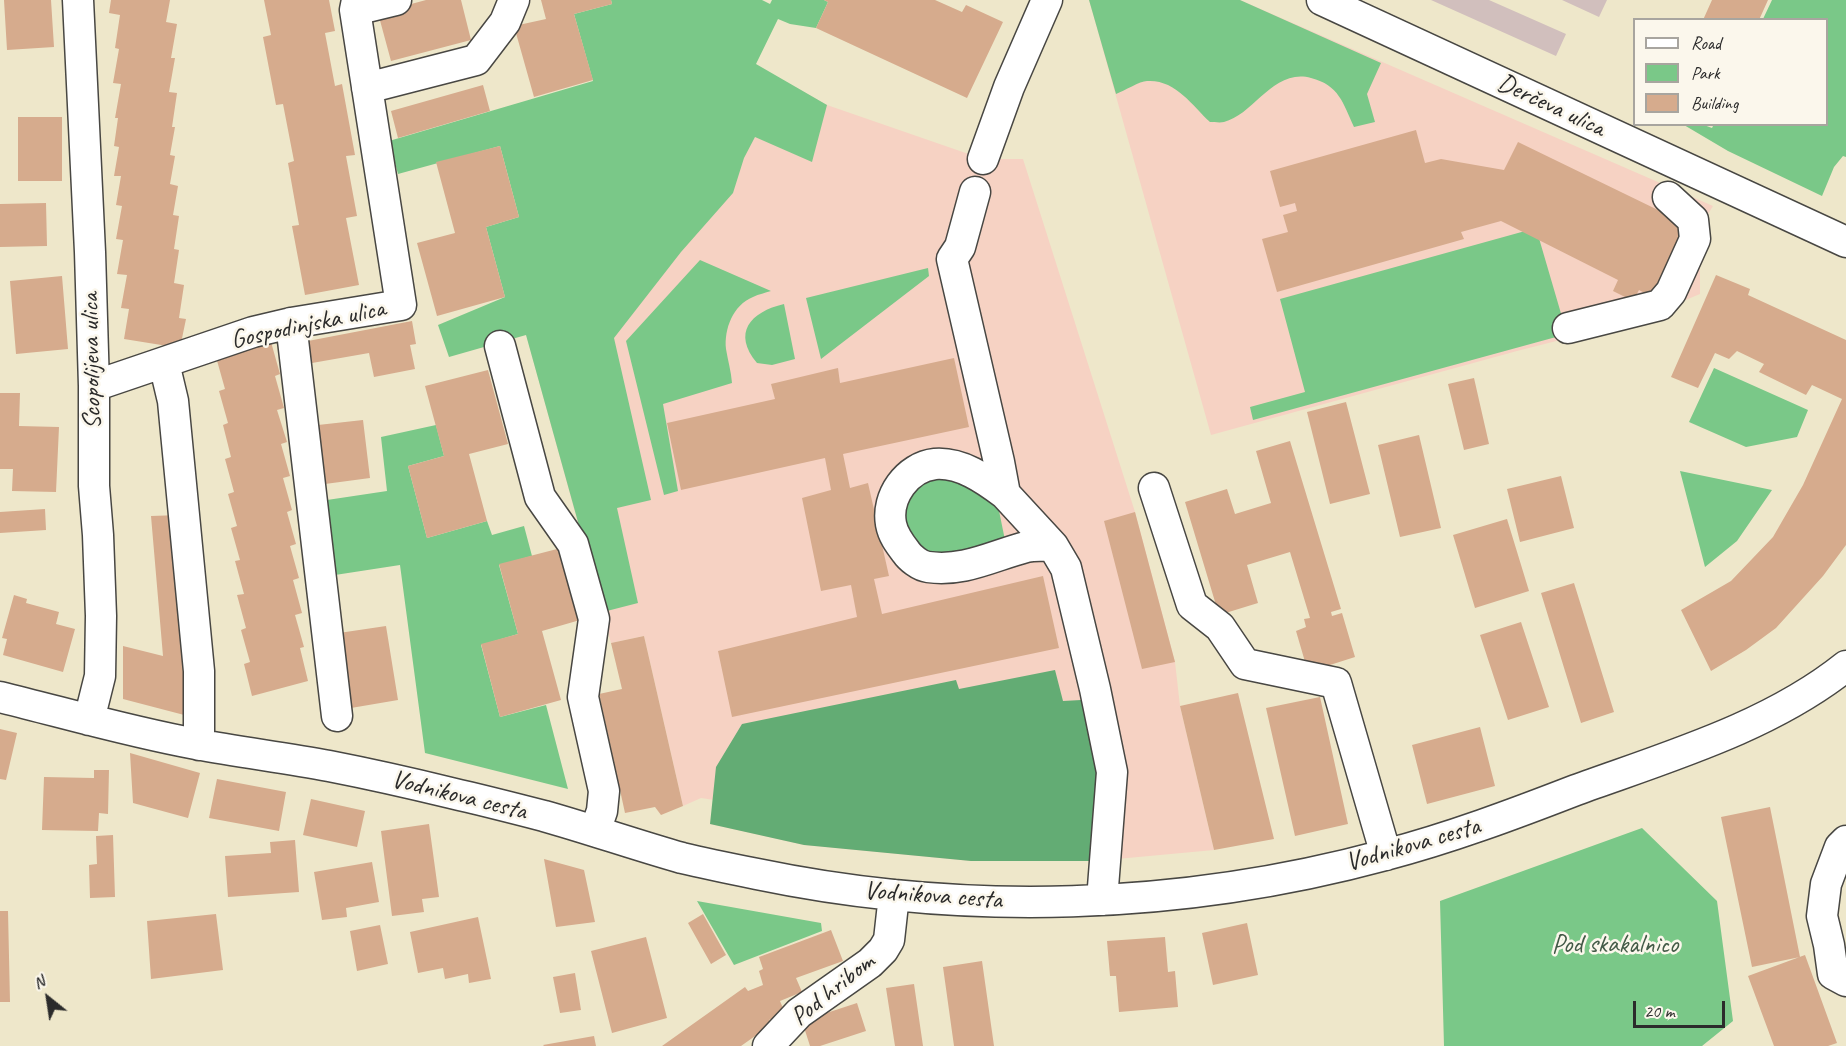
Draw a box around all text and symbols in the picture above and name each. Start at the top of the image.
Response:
legend [1633,18,1828,126]
text: Road [1691,32,1721,54]
text: Park [1691,62,1720,84]
street label: Derčeva ulica [1492,68,1610,144]
text: Building [1691,92,1738,114]
street label: Scopolijeva ulica [75,292,109,430]
street label: Gospodinjska ulica [228,293,388,357]
street label: Vodnikova cesta [388,764,530,828]
street label: Vodnikova cesta [1342,811,1484,879]
street label: Vodnikova cesta [863,876,1003,916]
park label: Pod skakalnico [1552,929,1678,961]
street label: Pod hribom [785,947,881,1033]
north arrow [18,968,78,1028]
text: N [30,971,48,994]
scale bar [1636,989,1728,1027]
text: 20 m [1644,1000,1675,1022]

